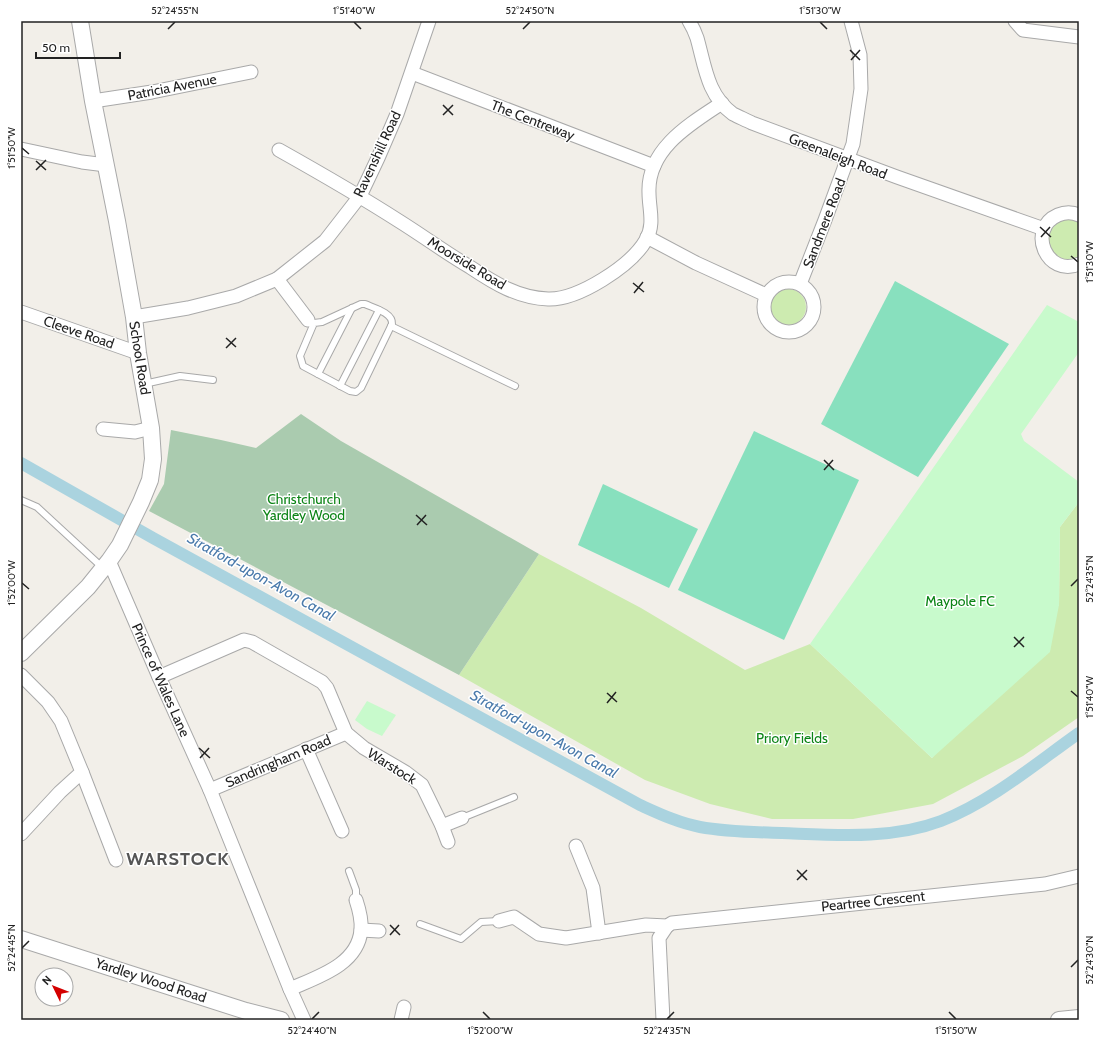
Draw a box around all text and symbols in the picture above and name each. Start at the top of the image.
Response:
text: 52°24'55"N [151,4,199,17]
text: 1°51'40"W [333,4,375,17]
text: 52°24'50"N [506,4,554,17]
text: 1°51'30"W [799,4,841,17]
scale bar [36,34,120,60]
text: 50 m [42,40,70,55]
street label: Patricia Avenue [126,70,218,104]
street label: The Centreway [489,96,577,144]
street label: Ravenshill Road [349,108,405,200]
text: 1°51'50"W [5,127,18,169]
street label: Greenaleigh Road [786,129,890,183]
street label: Sandmere Road [799,175,849,271]
street label: Moorside Road [425,233,509,293]
text: 1°51'30"W [1083,241,1096,283]
street label: Cleeve Road [41,312,117,352]
street label: School Road [125,320,155,396]
park label: Christchurch Yardley Wood [262,490,345,524]
water label: Stratford-upon-Avon Canal [184,529,338,625]
text: 52°24'35"N [1083,555,1096,603]
text: 1°52'00"W [5,560,18,606]
park label: Maypole FC [925,592,995,610]
street label: Prince of Wales Lane [128,620,194,740]
text: 1°51'40"W [1083,676,1096,718]
water label: Stratford-upon-Avon Canal [467,686,621,782]
park label: Priory Fields [756,729,828,747]
street label: Sandringham Road [223,731,333,791]
street label: Warstock [364,744,421,788]
district label: WARSTOCK [126,848,230,870]
street label: Peartree Crescent [820,887,926,915]
text: 52°24'45"N [5,924,18,972]
text: 52°24'30"N [1083,936,1096,984]
street label: Yardley Wood Road [92,953,209,1006]
north arrow [34,967,74,1007]
text: N [39,973,54,988]
text: 52°24'40"N [287,1024,337,1037]
text: 1°52'00"W [467,1024,513,1037]
text: 52°24'35"N [643,1024,691,1037]
text: 1°51'50"W [935,1024,977,1037]

